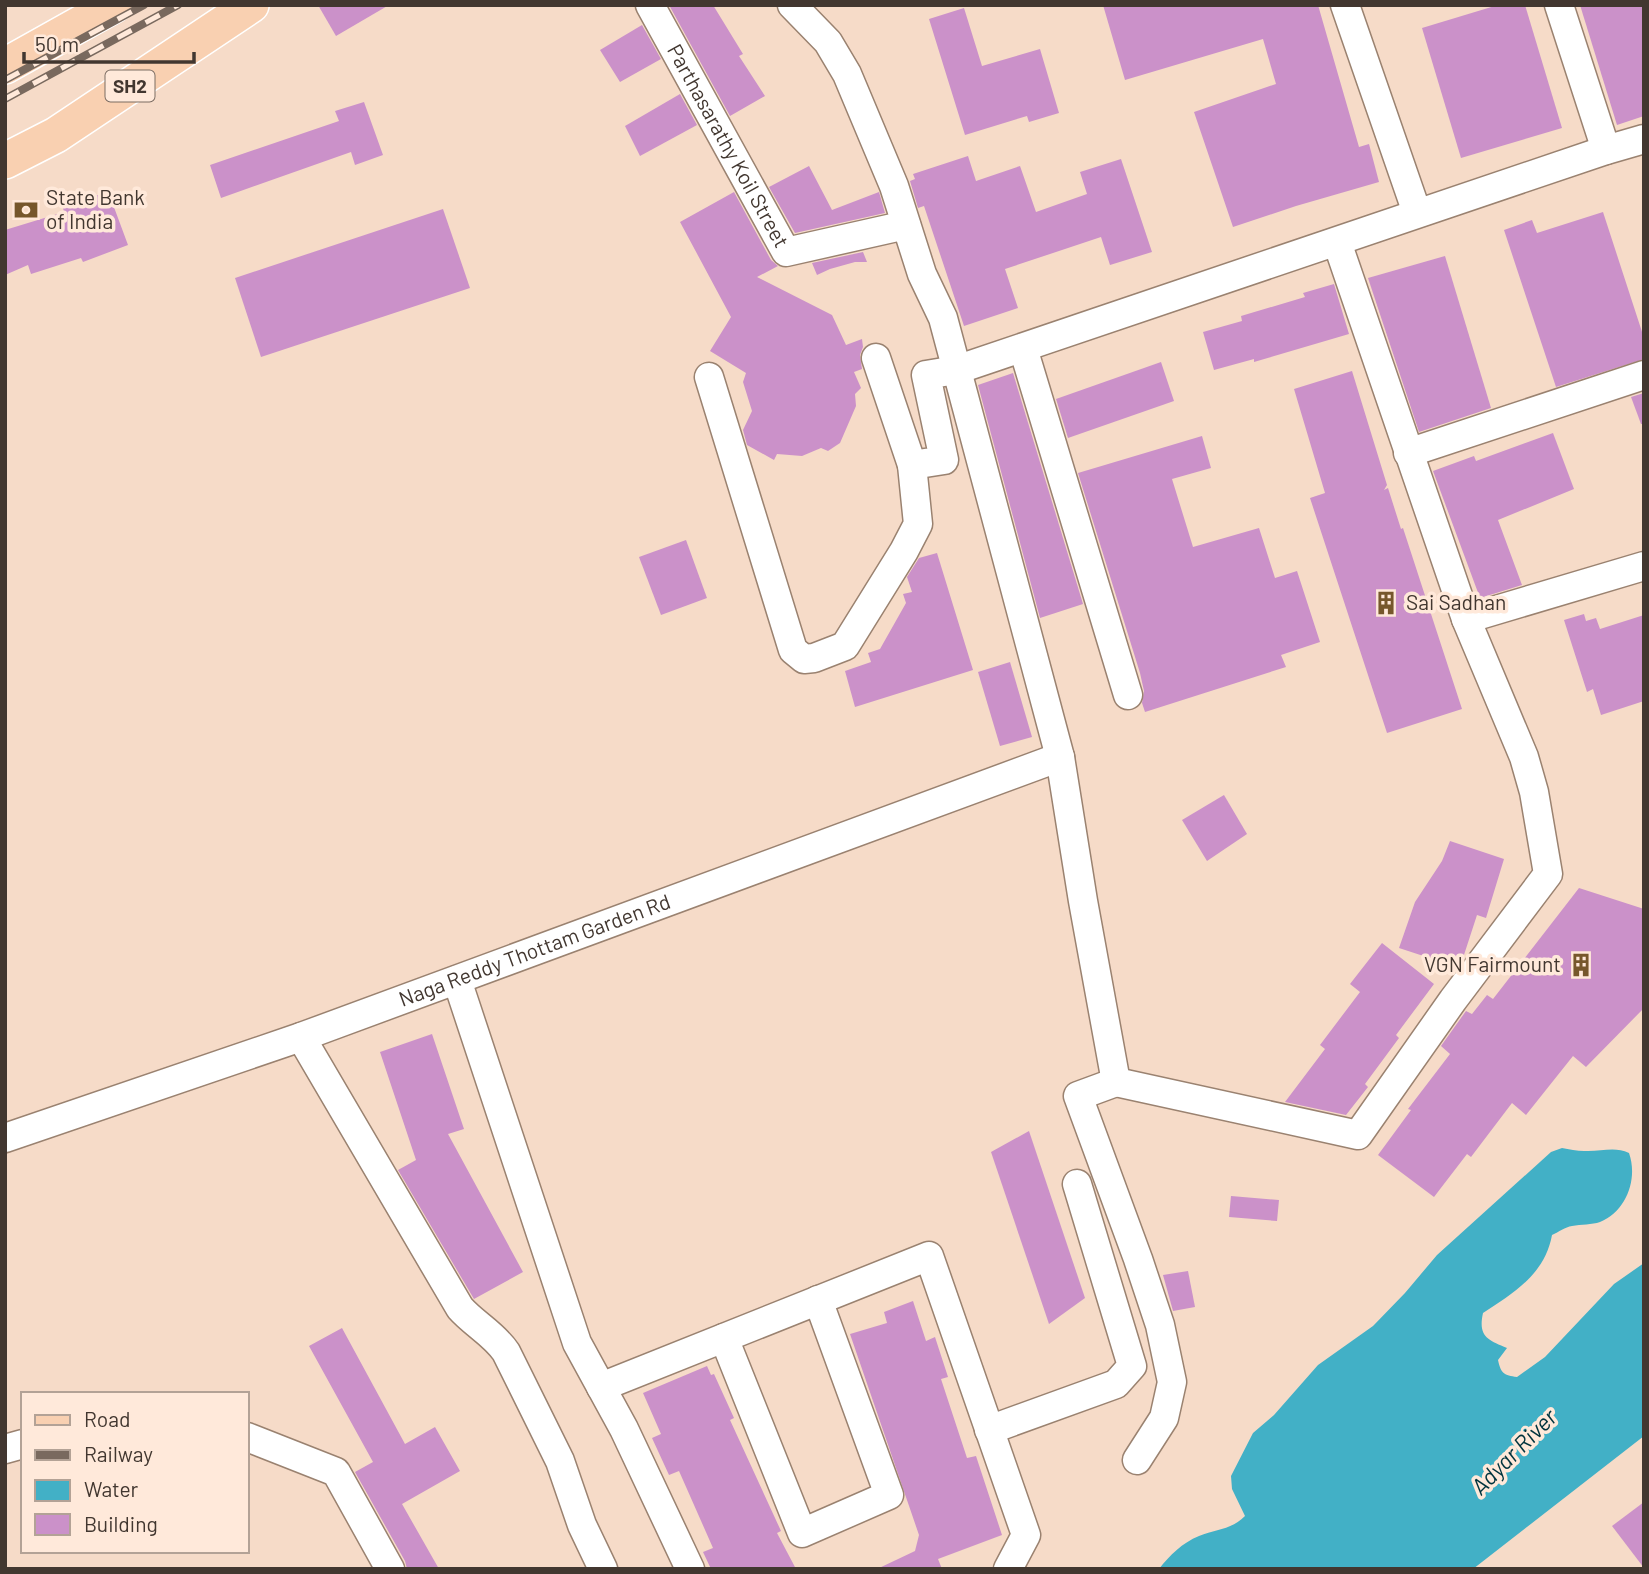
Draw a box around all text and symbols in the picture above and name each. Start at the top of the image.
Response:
scale bar [24,21,194,65]
text: 50 m [35,31,79,56]
street label: Parthasarathy Koil Street [663,39,795,251]
road number: SH2 [106,71,154,102]
place label: State Bank of India [46,184,145,233]
bank icon: State Bank of India [12,196,40,224]
building icon: Sai Sadhan [1372,589,1400,617]
place label: Sai Sadhan [1406,589,1506,614]
street label: Naga Reddy Thottam Garden Rd [395,888,674,1011]
place label: VGN Fairmount [1424,951,1561,976]
building icon: VGN Fairmount [1567,951,1595,979]
legend [21,1392,248,1553]
water label: Adyar River [1465,1402,1563,1500]
text: Road [84,1406,130,1431]
text: Railway [84,1441,153,1466]
text: Water [84,1476,139,1501]
text: Building [84,1511,158,1536]

